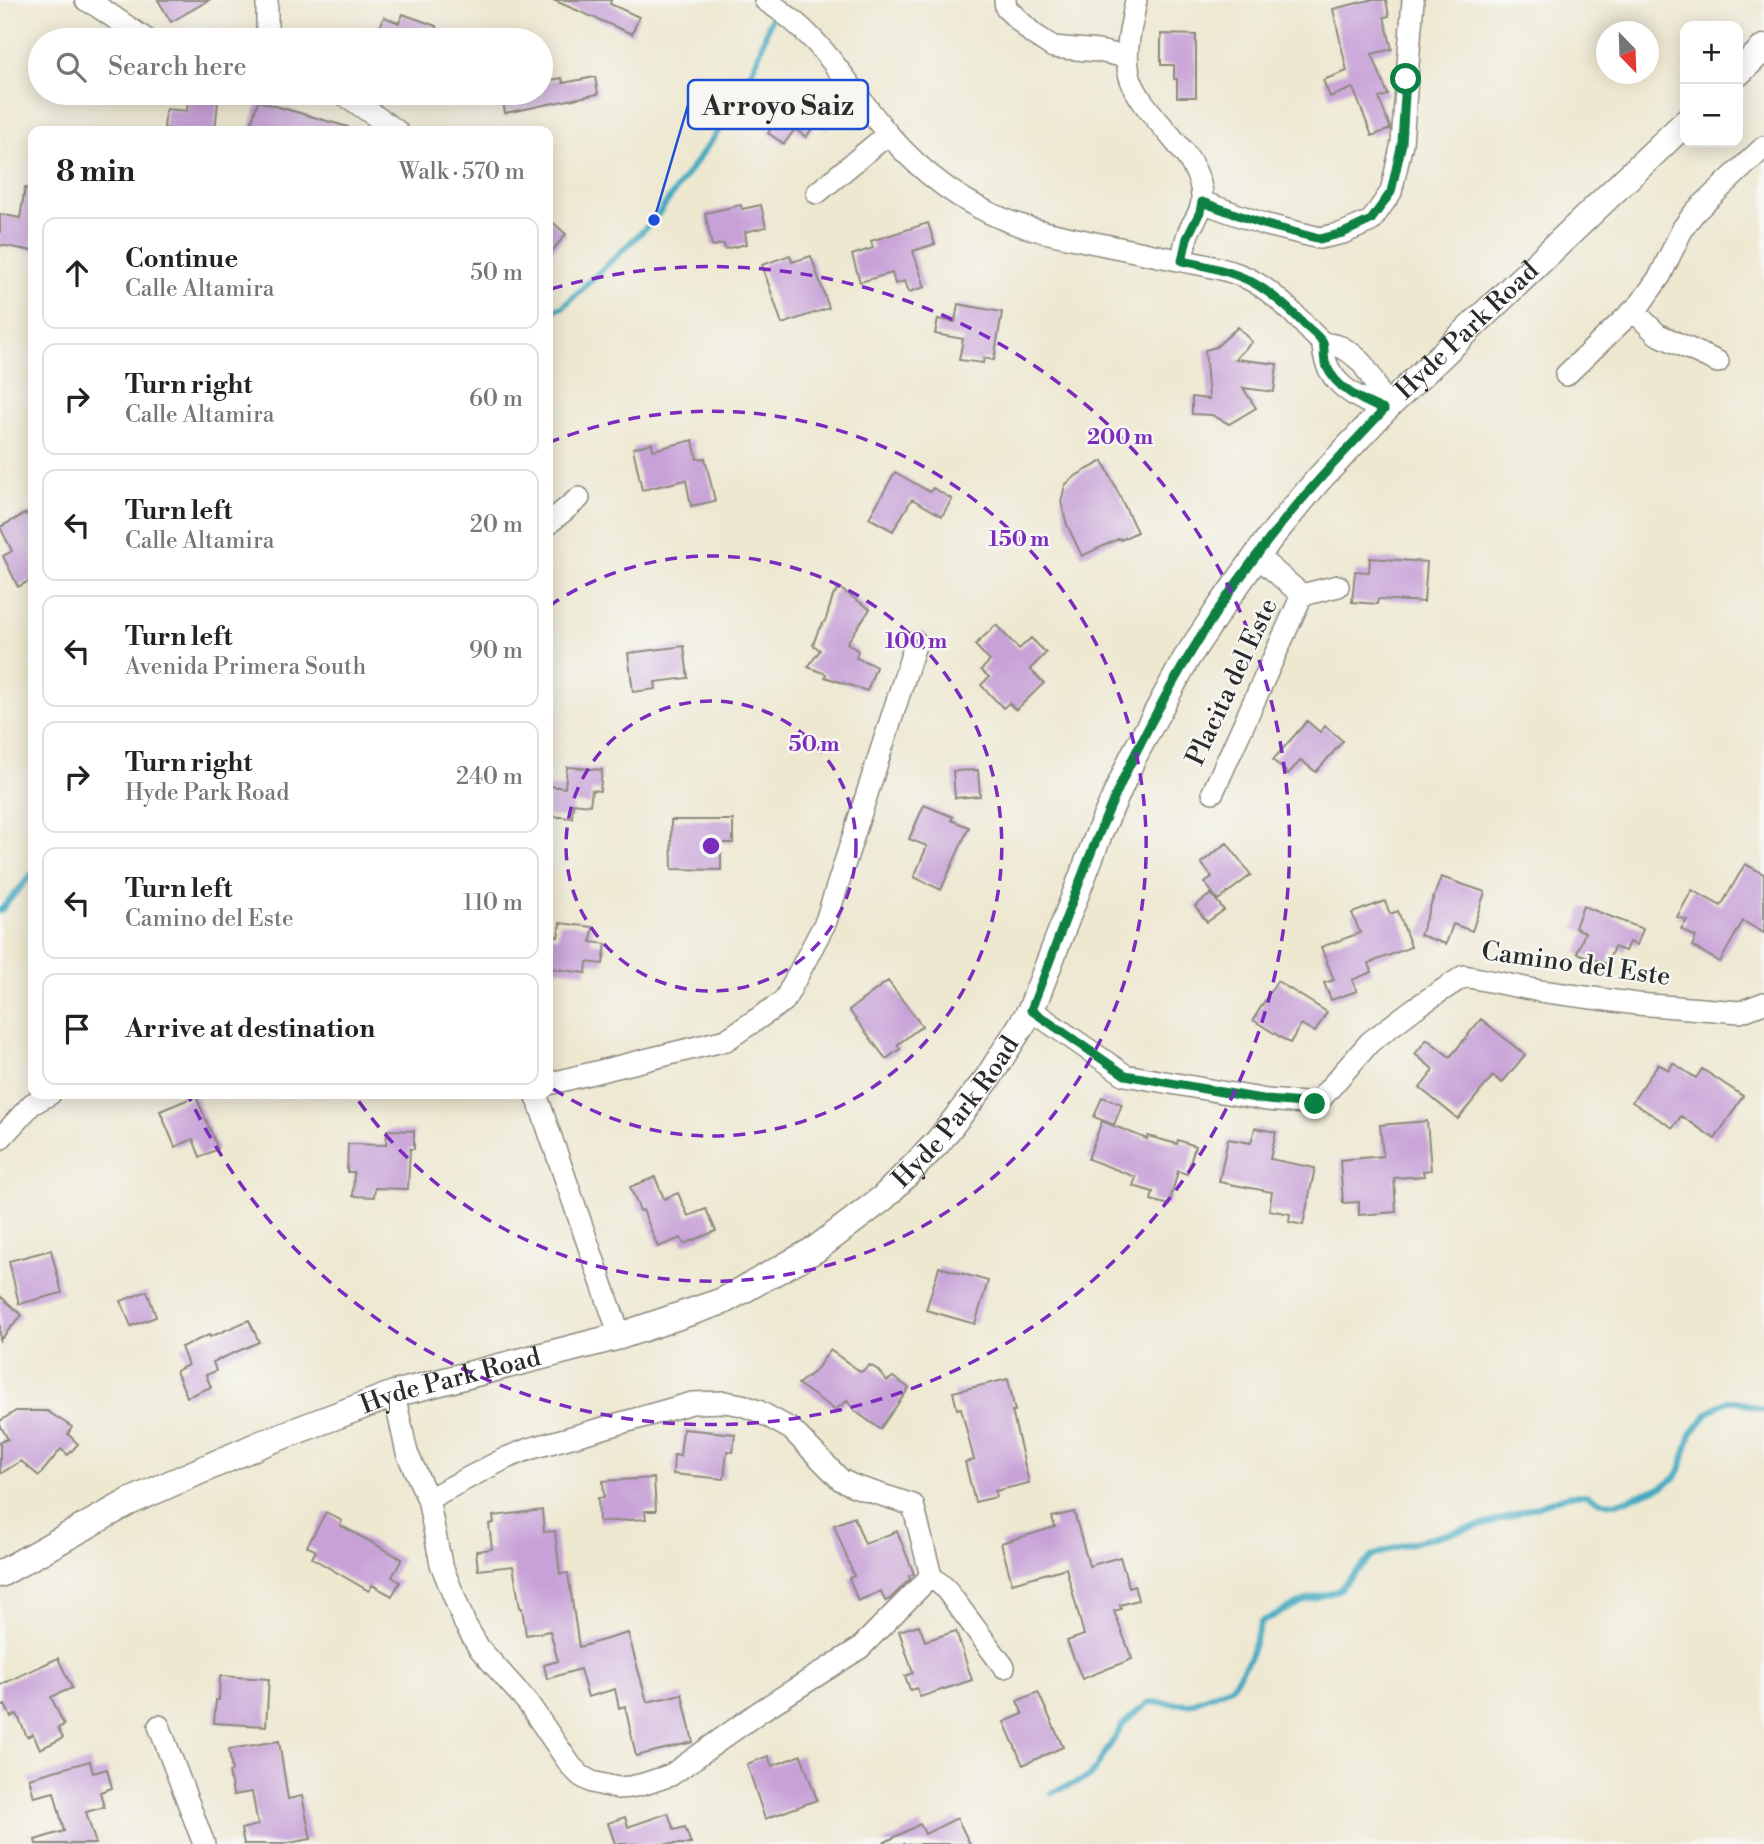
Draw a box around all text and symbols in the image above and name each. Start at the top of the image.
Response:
north arrow [1596,21,1659,84]
map controls [1680,21,1743,147]
button: + [1680,21,1743,84]
search box [28,28,553,105]
icon: search [52,48,90,86]
text: Search here [108,51,247,83]
route start [1390,63,1421,94]
callout: Arroyo Saiz [688,80,868,129]
button: − [1680,84,1743,147]
text: Arroyo Saiz [701,89,854,124]
text: 8 min [56,153,135,191]
text: Walk · 570 m [399,158,525,186]
text: Continue [125,243,238,275]
icon: ahead [58,254,96,292]
street label: Hyde Park Road [1389,255,1546,406]
text: 50 m [470,259,523,287]
text: Calle Altamira [125,275,274,303]
text: Turn right [125,369,253,401]
icon: right [58,380,96,418]
text: 60 m [469,385,523,413]
text: Calle Altamira [125,401,274,429]
text: 200 m [1087,425,1153,451]
text: Turn left [125,495,233,527]
icon: left [58,506,96,544]
text: 20 m [470,511,523,539]
text: Calle Altamira [125,527,274,555]
text: 150 m [989,527,1049,553]
street label: Placita del Este [1179,593,1285,771]
text: Turn left [125,621,233,653]
text: 100 m [885,629,947,655]
icon: left [58,632,96,670]
text: 90 m [469,637,523,665]
text: Avenida Primera South [125,653,366,681]
text: 50 m [789,732,839,758]
text: Turn right [125,747,253,779]
icon: right [58,758,96,796]
text: 240 m [456,763,523,791]
text: Hyde Park Road [125,779,289,807]
centre of rings [699,834,723,858]
text: Turn left [125,873,233,905]
icon: left [58,884,96,922]
text: 110 m [463,889,523,917]
text: Camino del Este [125,905,294,933]
street label: Camino del Este [1479,935,1673,993]
icon: arrive [58,1010,96,1048]
text: Arrive at destination [125,1013,375,1045]
street label: Hyde Park Road [886,1030,1026,1195]
route end [1299,1088,1330,1119]
street label: Hyde Park Road [356,1341,544,1421]

